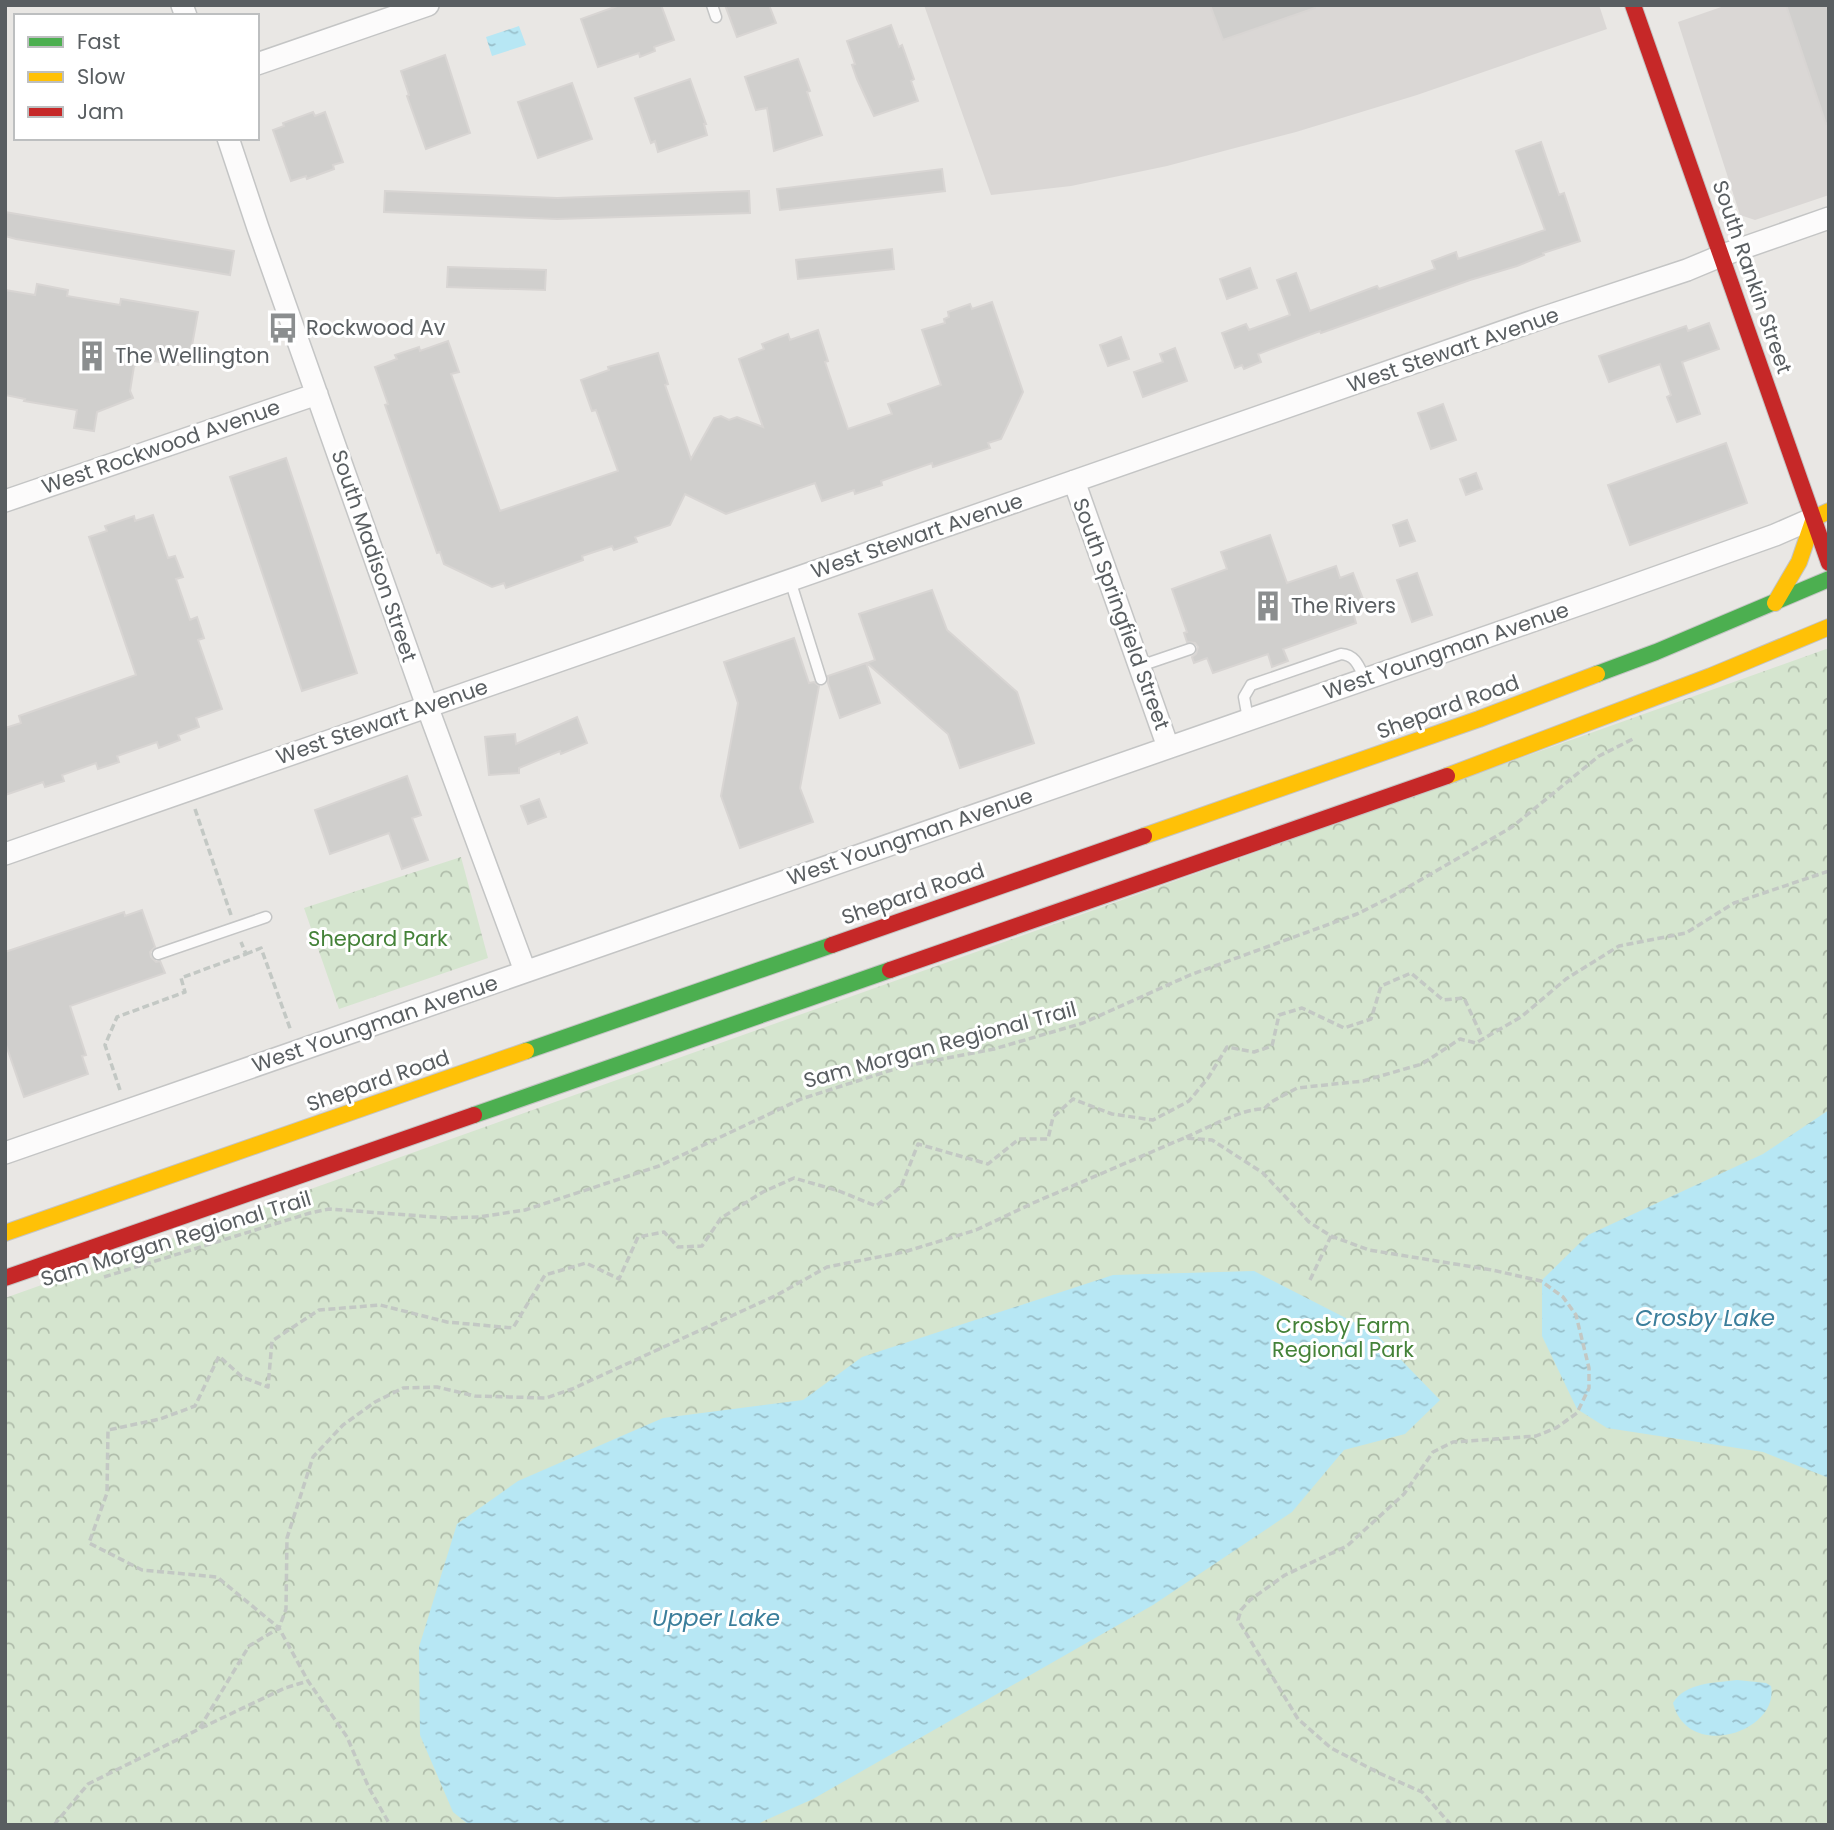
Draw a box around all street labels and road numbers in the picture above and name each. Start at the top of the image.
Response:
street label: South Rankin Street [1706,176,1799,377]
street label: West Stewart Avenue [1343,300,1563,399]
street label: West Rockwood Avenue [38,392,284,501]
street label: South Madison Street [325,446,424,666]
street label: West Stewart Avenue [807,486,1027,585]
street label: South Springfield Street [1066,494,1177,734]
street label: West Youngman Avenue [1319,595,1573,706]
street label: Shepard Road [1373,667,1523,746]
street label: West Stewart Avenue [272,672,492,771]
street label: West Youngman Avenue [783,781,1037,892]
street label: Shepard Road [837,855,988,932]
street label: West Youngman Avenue [248,968,502,1079]
street label: Sam Morgan Regional Trail [800,994,1079,1095]
street label: Shepard Road [302,1042,453,1119]
street label: Sam Morgan Regional Trail [37,1184,315,1294]

